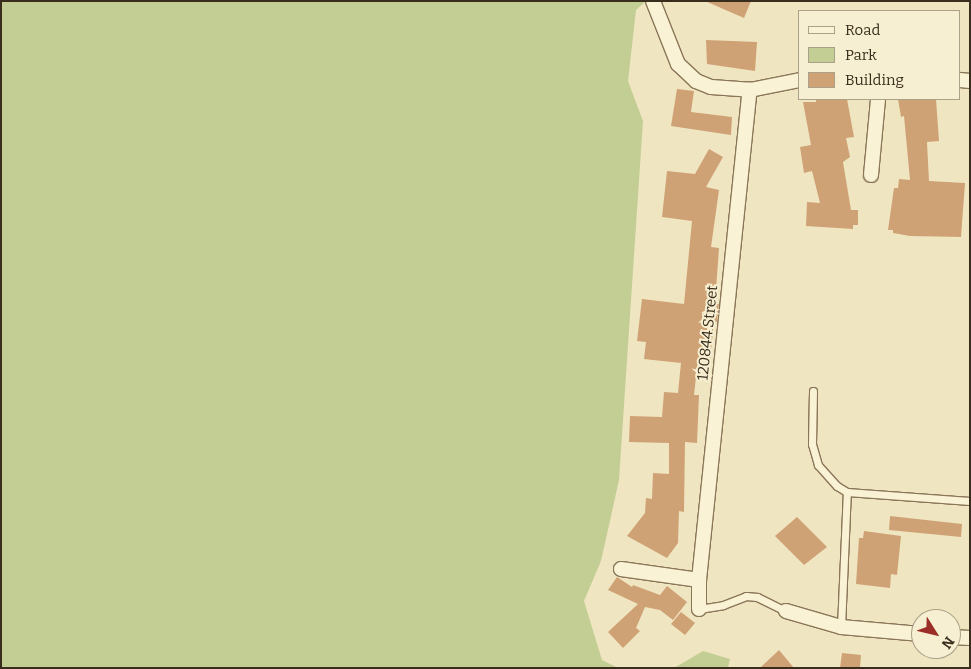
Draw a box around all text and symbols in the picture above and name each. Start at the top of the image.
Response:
legend [798,10,961,100]
text: Road [845,21,880,39]
text: Park [845,46,877,64]
text: Building [845,71,904,89]
street label: 120844 Street [694,284,722,382]
north arrow [911,609,961,659]
text: N [938,633,958,652]

